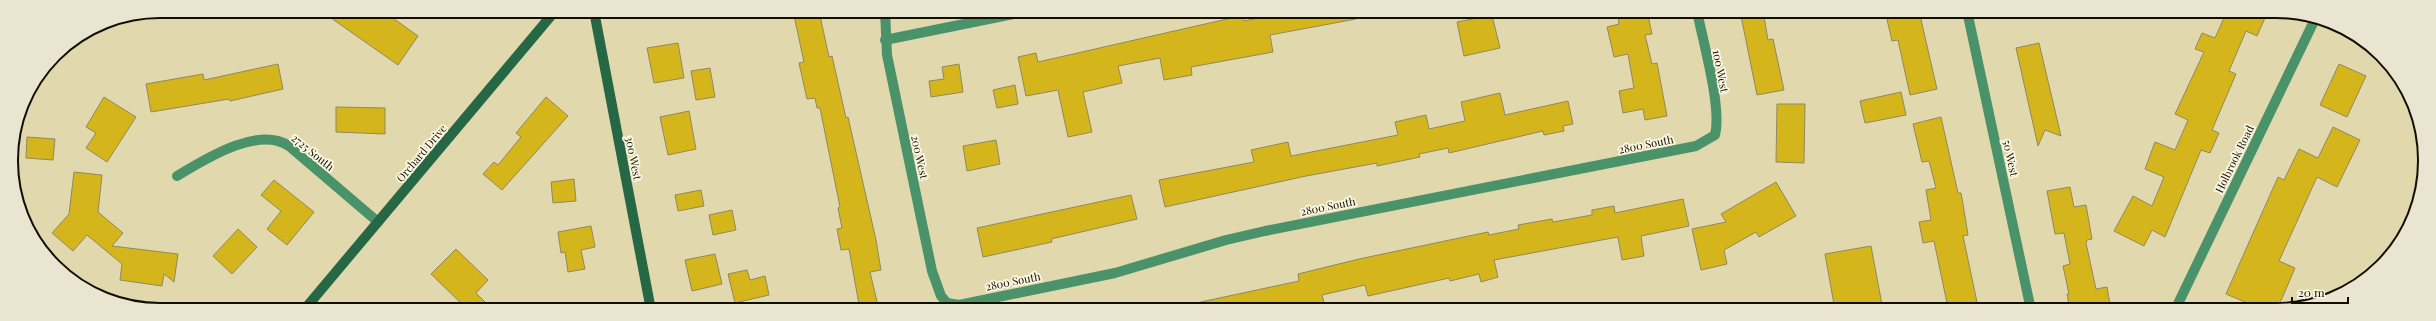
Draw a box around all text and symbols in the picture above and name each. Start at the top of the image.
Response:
street label: 100 West [1710,48,1733,94]
street label: Orchard Drive [392,121,450,185]
street label: Holbrook Road [2211,122,2257,195]
street label: 2725 South [289,130,338,174]
street label: 2800 South [1617,131,1675,157]
street label: 200 West [908,134,932,180]
street label: 300 West [622,135,646,181]
street label: 50 West [2000,138,2022,178]
street label: 2800 South [1299,193,1357,219]
street label: 2800 South [984,268,1042,294]
scale bar [2292,279,2348,305]
text: 20 m [2298,284,2325,300]

